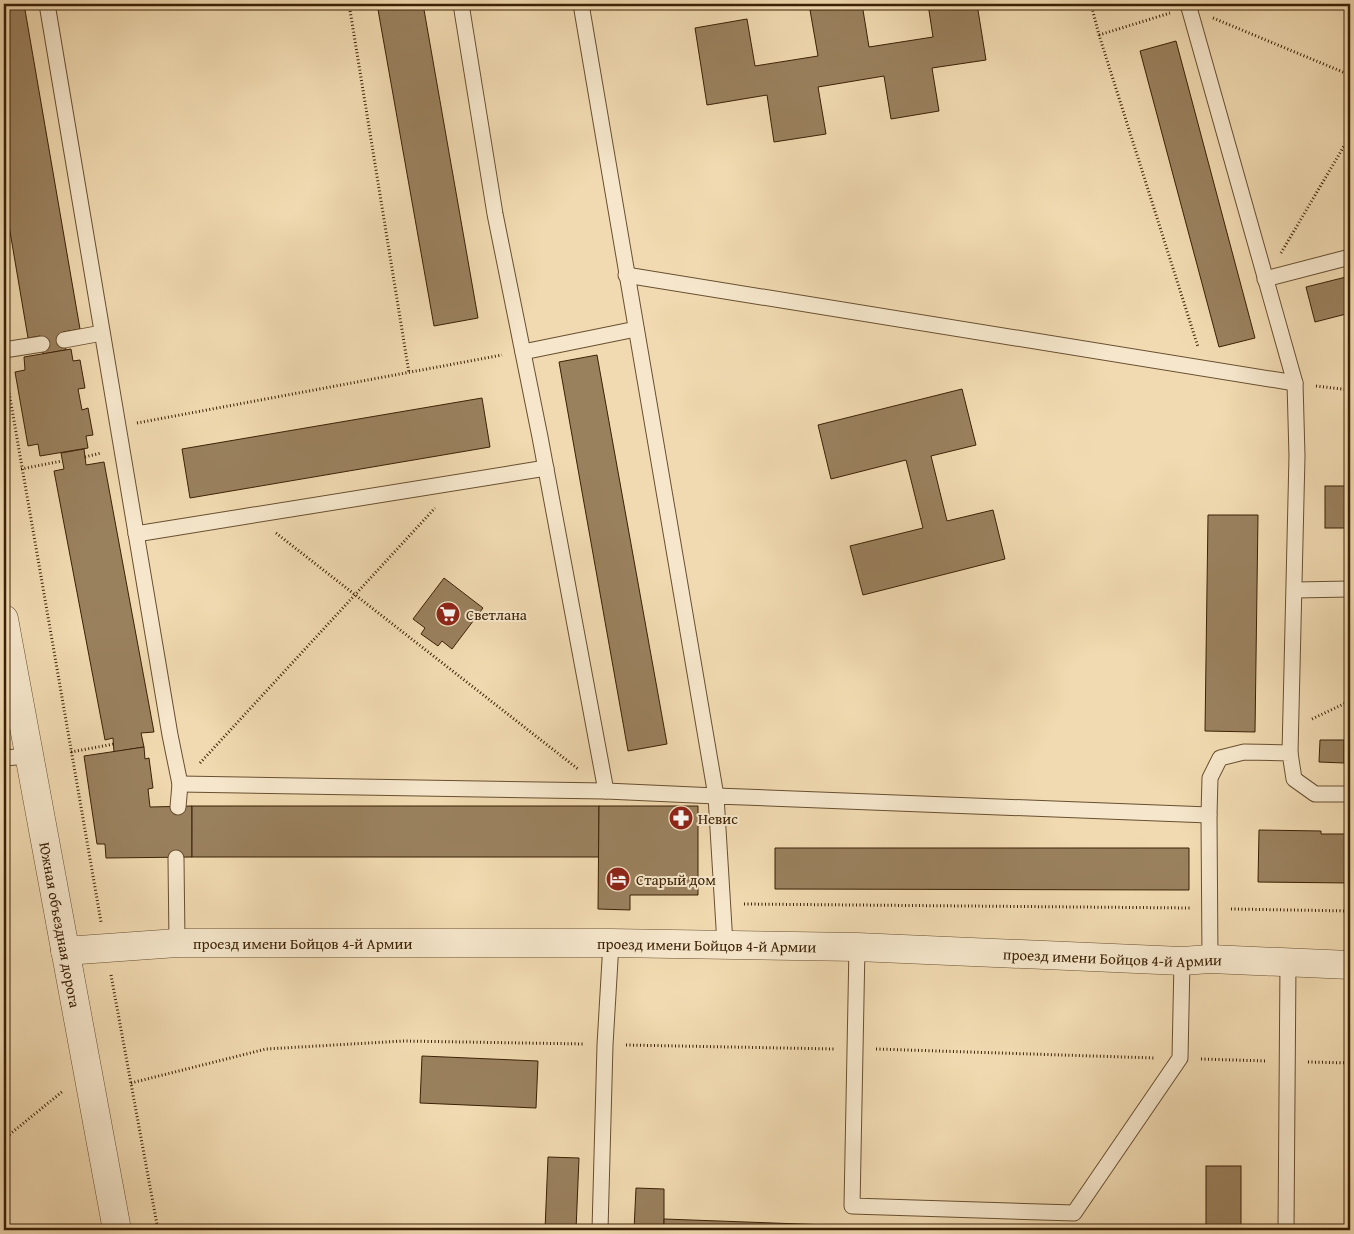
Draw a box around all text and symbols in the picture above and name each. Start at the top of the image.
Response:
supermarket icon: Светлана [435,601,461,627]
place label: Светлана [466,604,528,625]
pharmacy icon: Невис [668,805,694,831]
place label: Невис [698,808,738,829]
street label: Южная объездная дорога [35,840,86,1010]
hotel icon: Старый дом [605,866,631,892]
place label: Старый дом [636,869,716,890]
street label: проезд имени Бойцов 4-й Армии [193,933,412,954]
street label: проезд имени Бойцов 4-й Армии [597,933,817,957]
street label: проезд имени Бойцов 4-й Армии [1002,943,1222,972]

